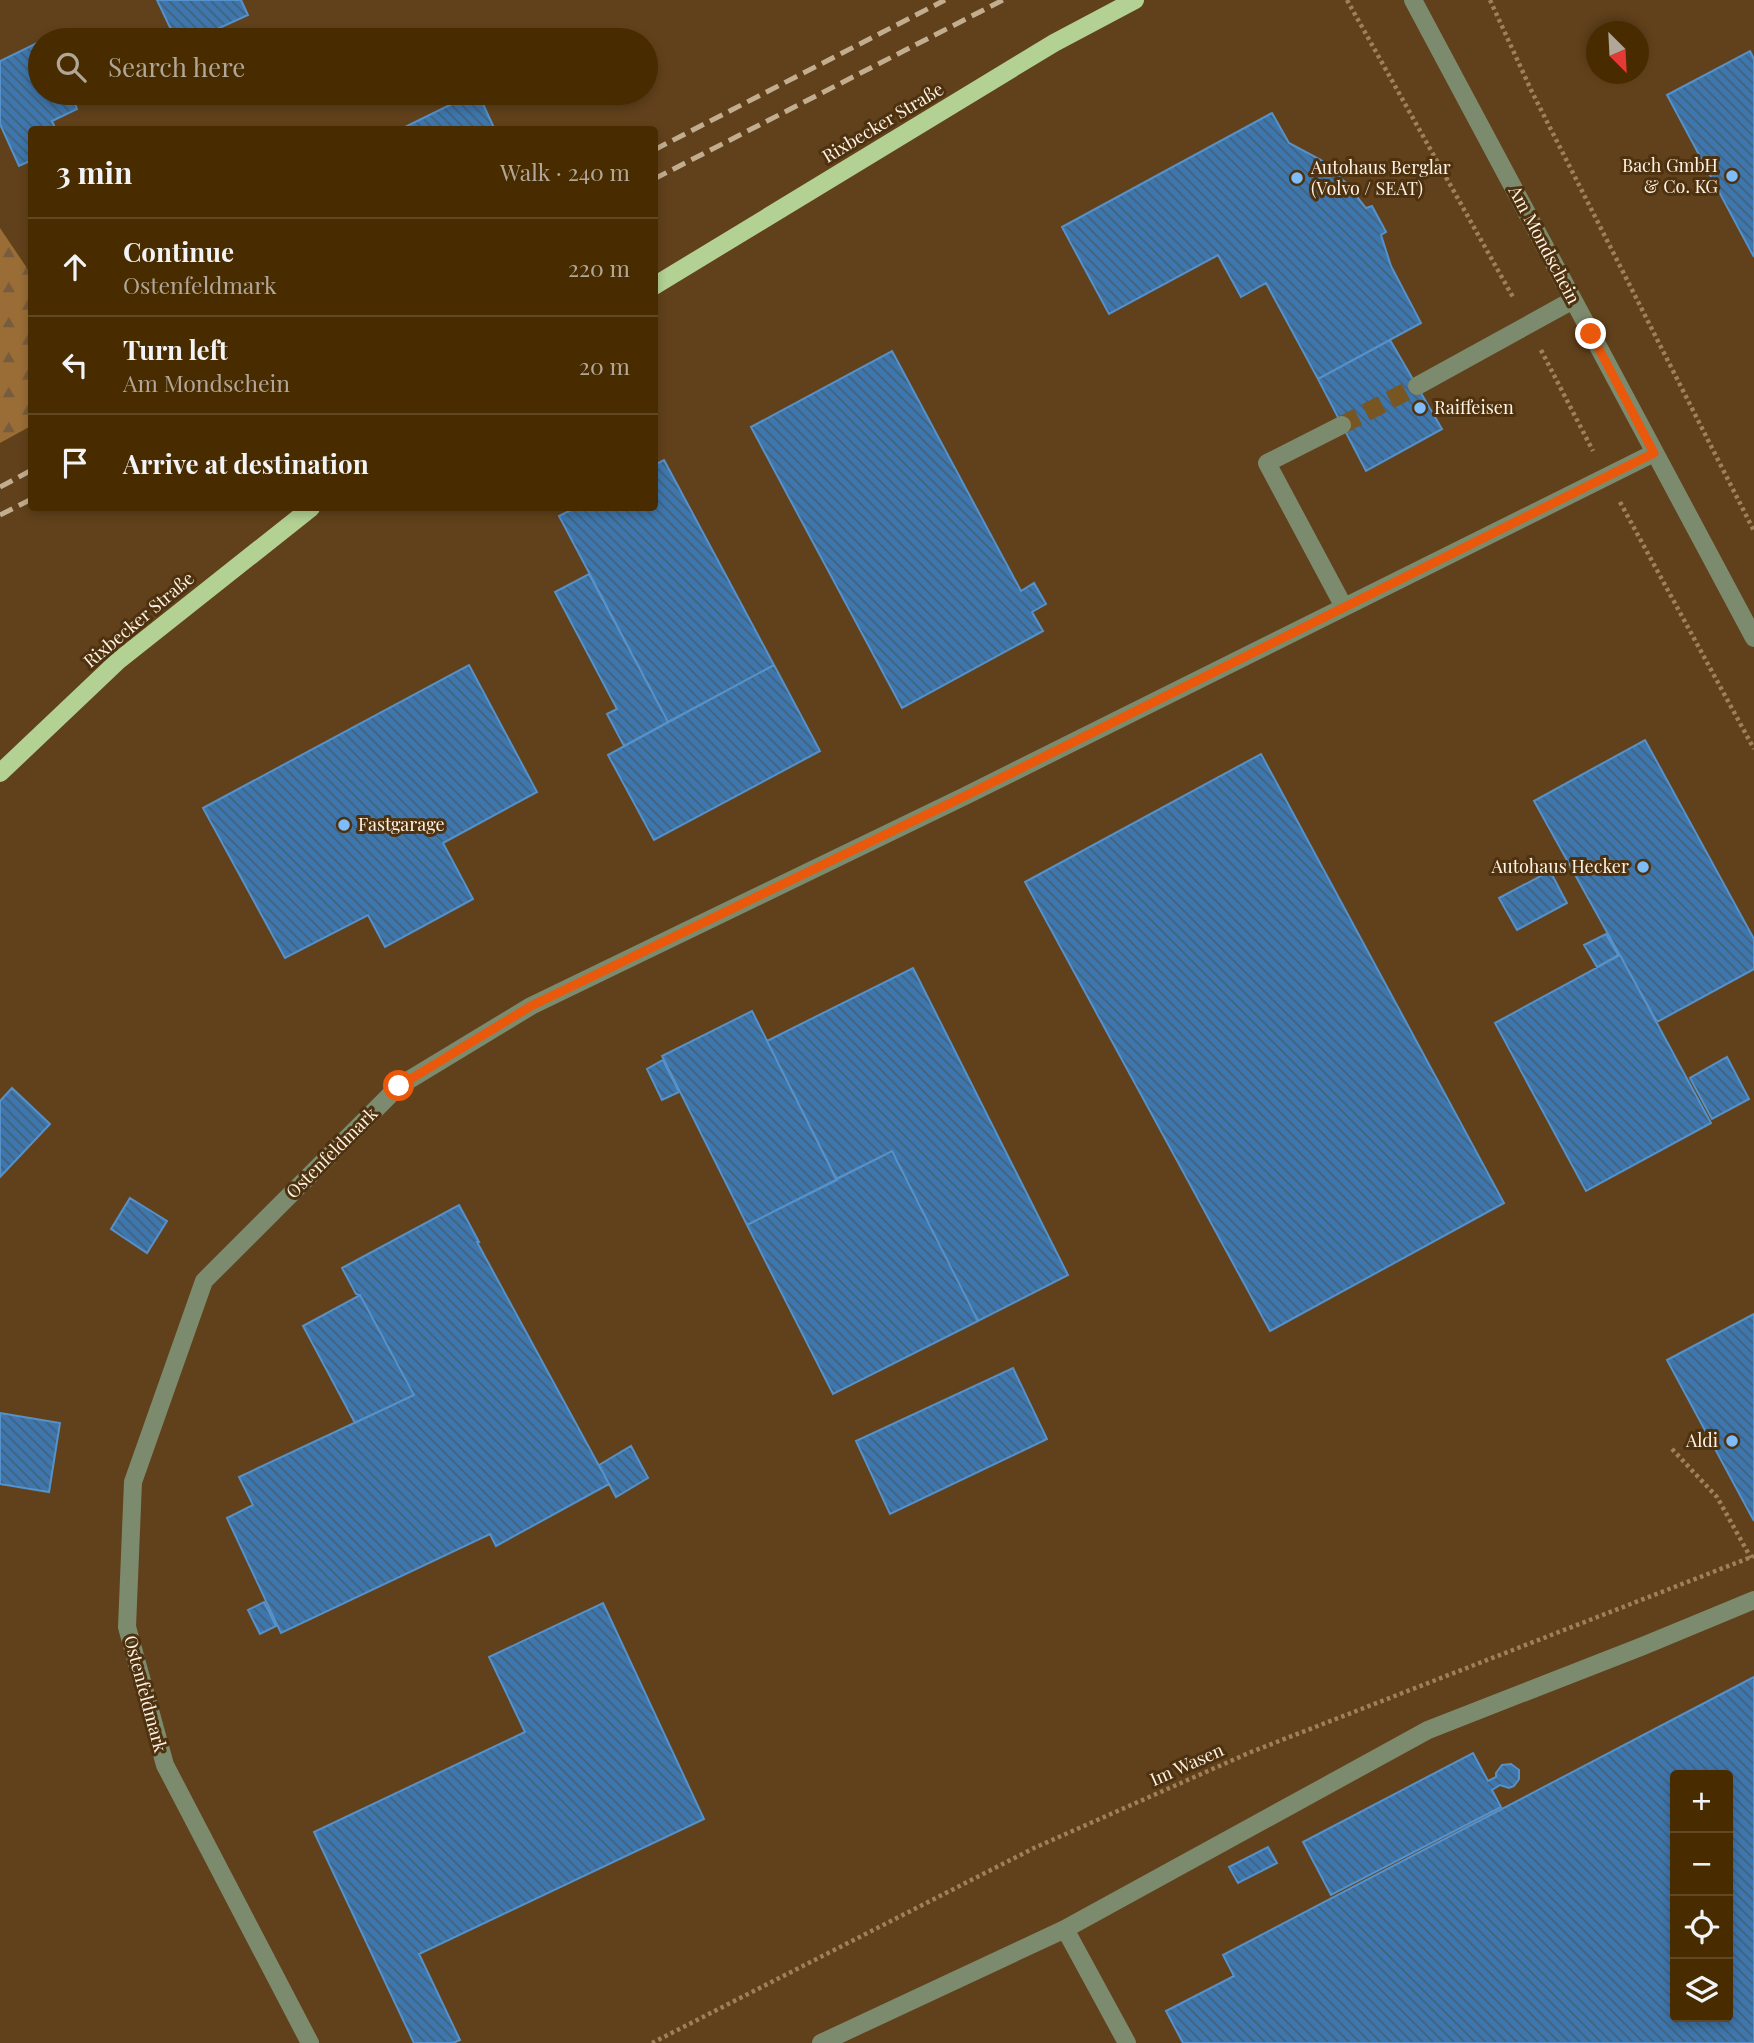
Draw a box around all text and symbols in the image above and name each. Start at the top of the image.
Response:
north arrow [1586,21,1649,84]
search box [28,28,658,105]
icon: search [52,48,90,86]
text: Search here [108,49,245,84]
street label: Rixbecker Straße [817,76,948,168]
text: 3 min [56,152,132,192]
place label: Bach GmbH & Co. KG [1622,153,1718,198]
place label: Autohaus Berglar (Volvo / SEAT) [1310,155,1451,200]
text: Walk · 240 m [500,156,630,187]
marker: Bach GmbH & Co. KG [1724,168,1740,184]
marker: Autohaus Berglar (Volvo / SEAT) [1289,170,1305,186]
street label: Am Mondschein [1503,180,1586,308]
text: Continue [123,234,234,269]
icon: ahead [56,248,94,286]
text: 220 m [568,252,630,283]
text: Ostenfeldmark [123,269,277,300]
route end [1575,318,1606,349]
text: Turn left [123,332,228,367]
icon: left [56,346,94,384]
text: 20 m [579,350,630,381]
text: Am Mondschein [123,367,290,398]
place label: Raiffeisen [1434,395,1514,419]
marker: Raiffeisen [1412,400,1428,416]
icon: arrive [56,444,94,482]
text: Arrive at destination [123,446,369,481]
street label: Rixbecker Straße [78,566,199,673]
place label: Fastgarage [358,812,445,836]
marker: Fastgarage [336,817,352,833]
place label: Autohaus Hecker [1490,854,1629,878]
marker: Autohaus Hecker [1635,859,1651,875]
route start [383,1070,414,1101]
street label: Ostenfeldmark [280,1101,382,1203]
place label: Aldi [1685,1428,1718,1452]
marker: Aldi [1724,1433,1740,1449]
street label: Ostenfeldmark [119,1633,173,1755]
street label: Im Wasen [1146,1737,1227,1791]
map controls [1670,1770,1733,2022]
button: + [1670,1770,1733,1833]
button: − [1670,1833,1733,1896]
button: locate [1670,1896,1733,1959]
button: layers [1670,1959,1733,2022]

